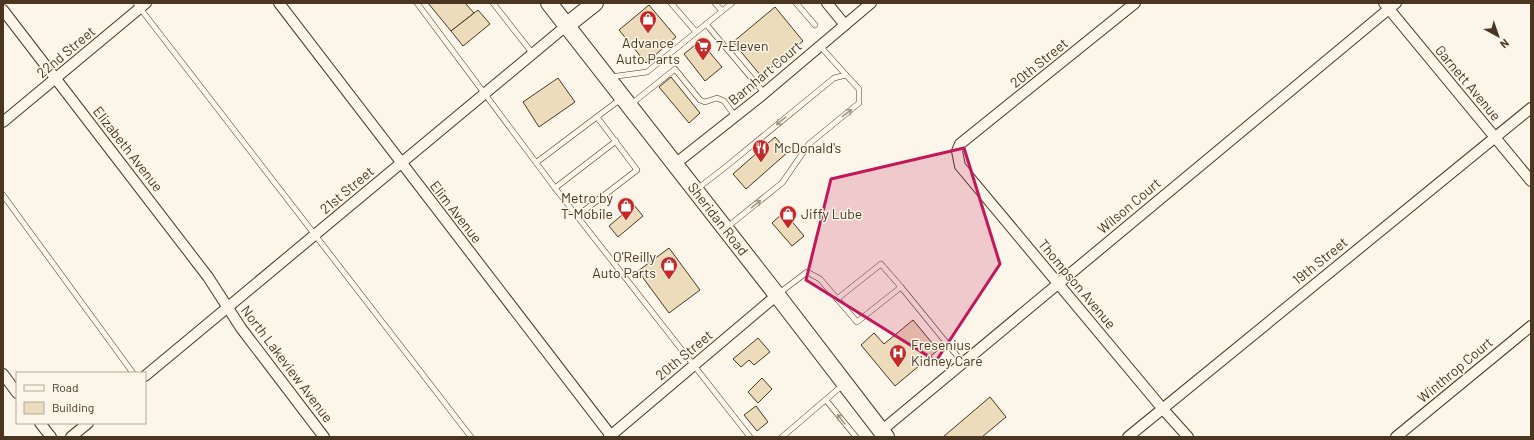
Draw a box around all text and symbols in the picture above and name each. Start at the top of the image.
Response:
shop icon: Advance Auto Parts [638,9,658,34]
north arrow [1478,16,1518,56]
street label: 22nd Street [33,22,98,81]
place label: Advance Auto Parts [616,34,680,67]
street label: 20th Street [1006,34,1071,91]
supermarket icon: 7-Eleven [693,36,713,61]
place label: 7-Eleven [716,37,769,54]
street label: Barnhart Court [725,37,805,108]
text: N [1498,37,1512,51]
street label: Garnett Avenue [1432,42,1505,124]
street label: Elizabeth Avenue [90,103,167,195]
one-way arrow [841,109,852,117]
one-way arrow [775,117,786,125]
restaurant icon: McDonald's [751,138,771,163]
place label: McDonald's [774,139,842,156]
street label: 21st Street [316,162,377,217]
street label: Wilson Court [1093,174,1164,237]
street label: Elim Avenue [427,177,486,246]
street label: Sheridan Road [685,179,752,259]
place label: Metro by T-Mobile [561,189,614,222]
shop icon: Metro by T-Mobile [616,196,636,221]
one-way arrow [750,200,761,208]
shop icon: Jiffy Lube [778,204,798,229]
place label: Jiffy Lube [801,205,862,222]
street label: 19th Street [1289,233,1351,288]
street label: Thompson Avenue [1035,235,1120,332]
place label: O'Reilly Auto Parts [592,248,657,281]
shop icon: O'Reilly Auto Parts [659,255,679,280]
street label: North Lakeview Avenue [238,302,337,425]
street label: 20th Street [652,326,716,383]
street label: Winthrop Court [1413,333,1496,406]
place label: Fresenius Kidney Care [911,336,983,369]
hospital icon: Fresenius Kidney Care [888,343,908,368]
legend [16,372,146,424]
text: Road [52,380,79,394]
text: Building [52,400,94,414]
one-way arrow [836,413,845,424]

